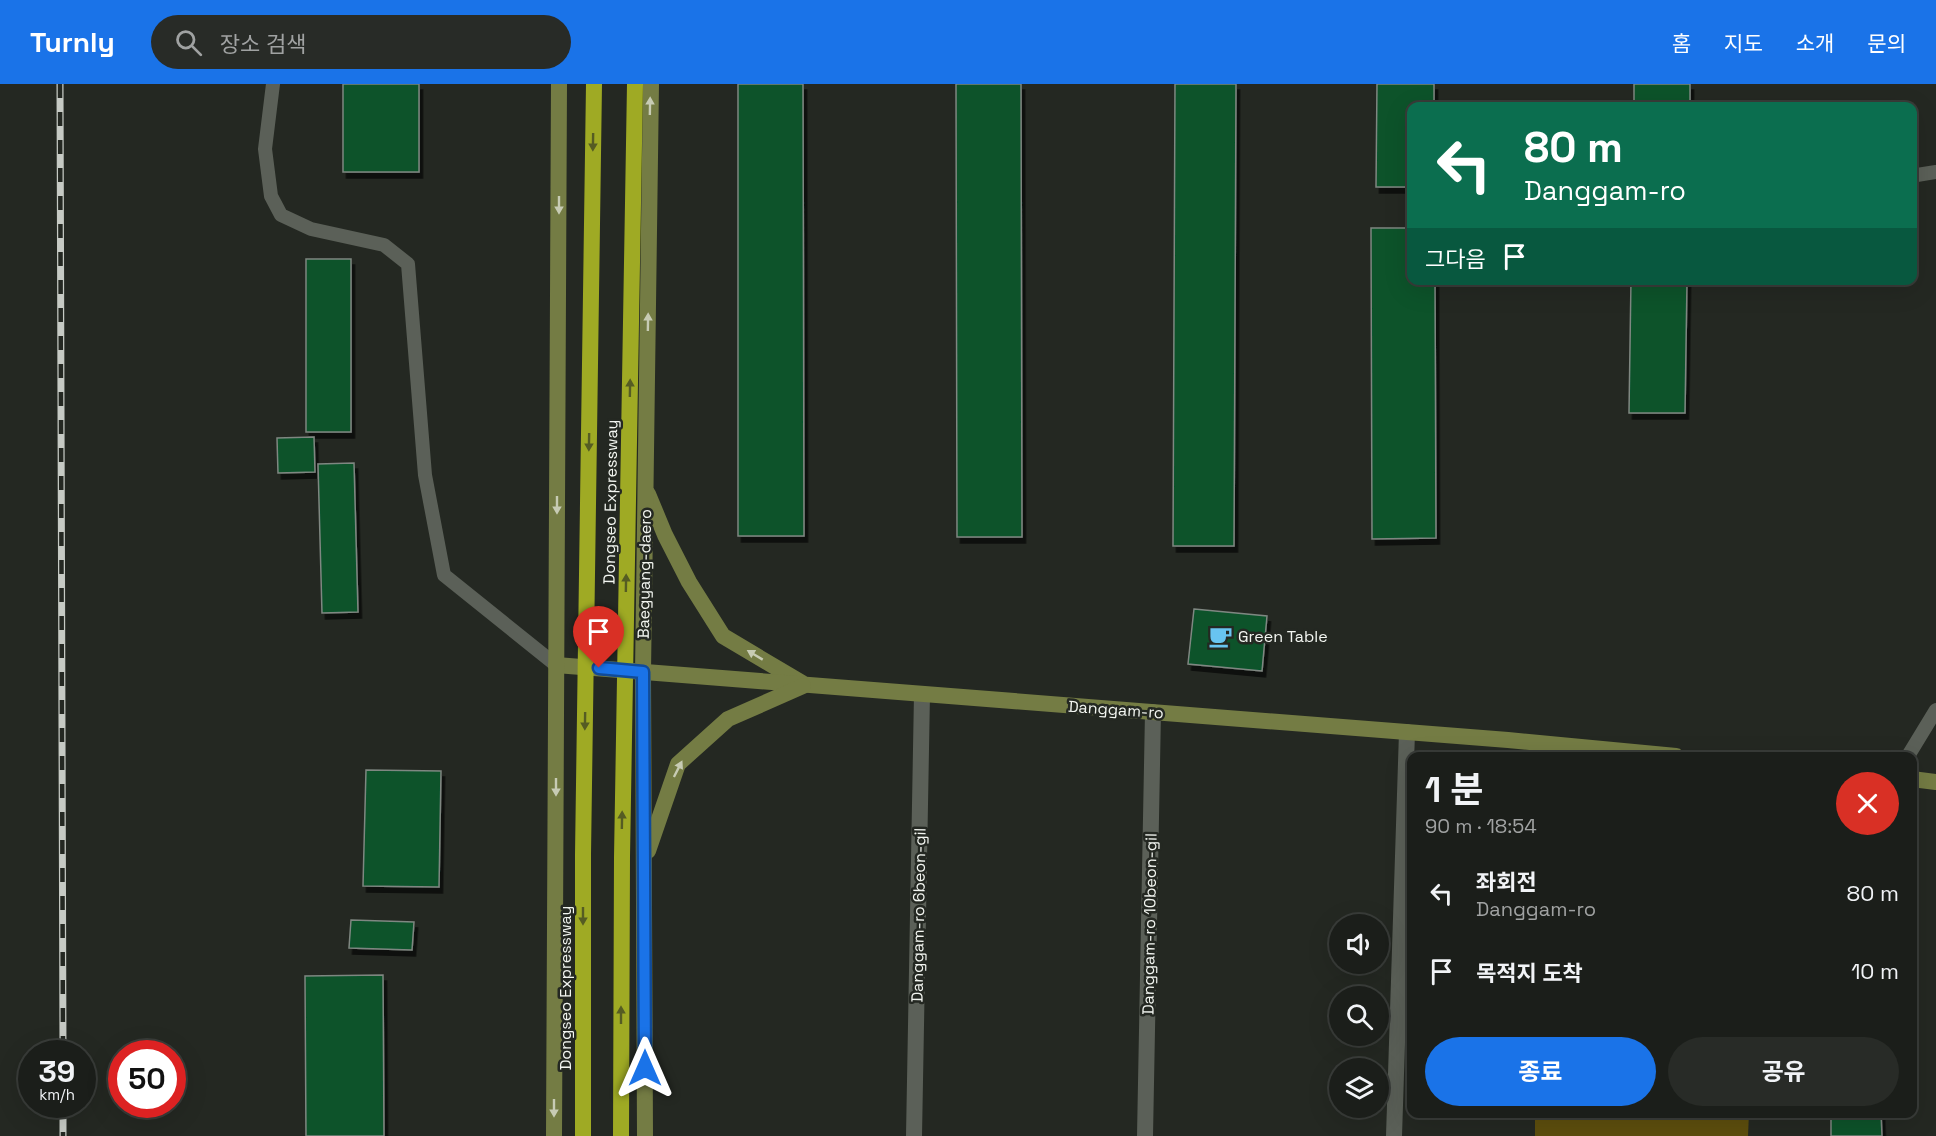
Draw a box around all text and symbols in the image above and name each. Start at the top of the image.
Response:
search box [151,15,571,69]
text: Turnly [30,24,115,60]
icon: search [172,26,205,59]
text: 장소 검색 [220,30,306,58]
text: 홈 [1672,30,1691,57]
text: 지도 [1724,30,1763,57]
text: 소개 [1796,30,1834,57]
text: 문의 [1867,30,1906,57]
one-way arrow [646,96,655,115]
text: 80 m [1524,121,1623,174]
icon: left [1425,126,1503,204]
one-way arrow [589,133,598,152]
text: Danggam-ro [1524,173,1686,208]
one-way arrow [554,196,564,215]
icon: arrive [1498,240,1531,273]
text: 그다음 [1425,245,1486,273]
one-way arrow [643,312,652,331]
one-way arrow [625,378,635,397]
street label: Dongseo Expressway [599,419,622,585]
one-way arrow [584,433,594,452]
one-way arrow [552,496,562,515]
street label: Baegyang-daero [633,509,656,639]
one-way arrow [622,573,631,592]
pin [573,606,624,668]
icon: arrive [582,615,615,648]
cafe icon: Green Table [1207,623,1233,649]
place label: Green Table [1238,626,1328,647]
one-way arrow [747,649,763,660]
street label: Danggam-ro [1067,696,1165,723]
one-way arrow [580,712,590,731]
one-way arrow [673,760,683,777]
text: 1 분 [1425,767,1484,813]
button: close [1836,772,1899,835]
one-way arrow [551,777,561,796]
one-way arrow [618,810,627,829]
text: 90 m · 18:54 [1425,813,1537,839]
street label: Danggam-ro 6beon-gil [906,827,931,1003]
street label: Danggam-ro 10beon-gil [1137,833,1162,1015]
text: 좌회전 [1476,868,1537,896]
icon: left [1425,877,1458,910]
text: 80 m [1847,879,1899,907]
text: Danggam-ro [1476,896,1596,922]
street label: Dongseo Expressway [555,906,576,1070]
one-way arrow [578,907,588,926]
map controls [1329,914,1389,1118]
button: sound [1329,914,1389,974]
icon: arrive [1425,955,1458,988]
text: 10 m [1851,957,1899,985]
text: 목적지 도착 [1476,959,1583,987]
button: search [1329,986,1389,1046]
one-way arrow [616,1005,626,1024]
position arrow [613,1036,677,1100]
button: 종료 [1425,1037,1656,1106]
button: 공유 [1668,1037,1899,1106]
speed limit sign: 50 [108,1040,186,1118]
text: 39 [39,1052,75,1091]
button: layers [1329,1058,1389,1118]
text: km/h [39,1085,75,1104]
one-way arrow [549,1098,559,1117]

